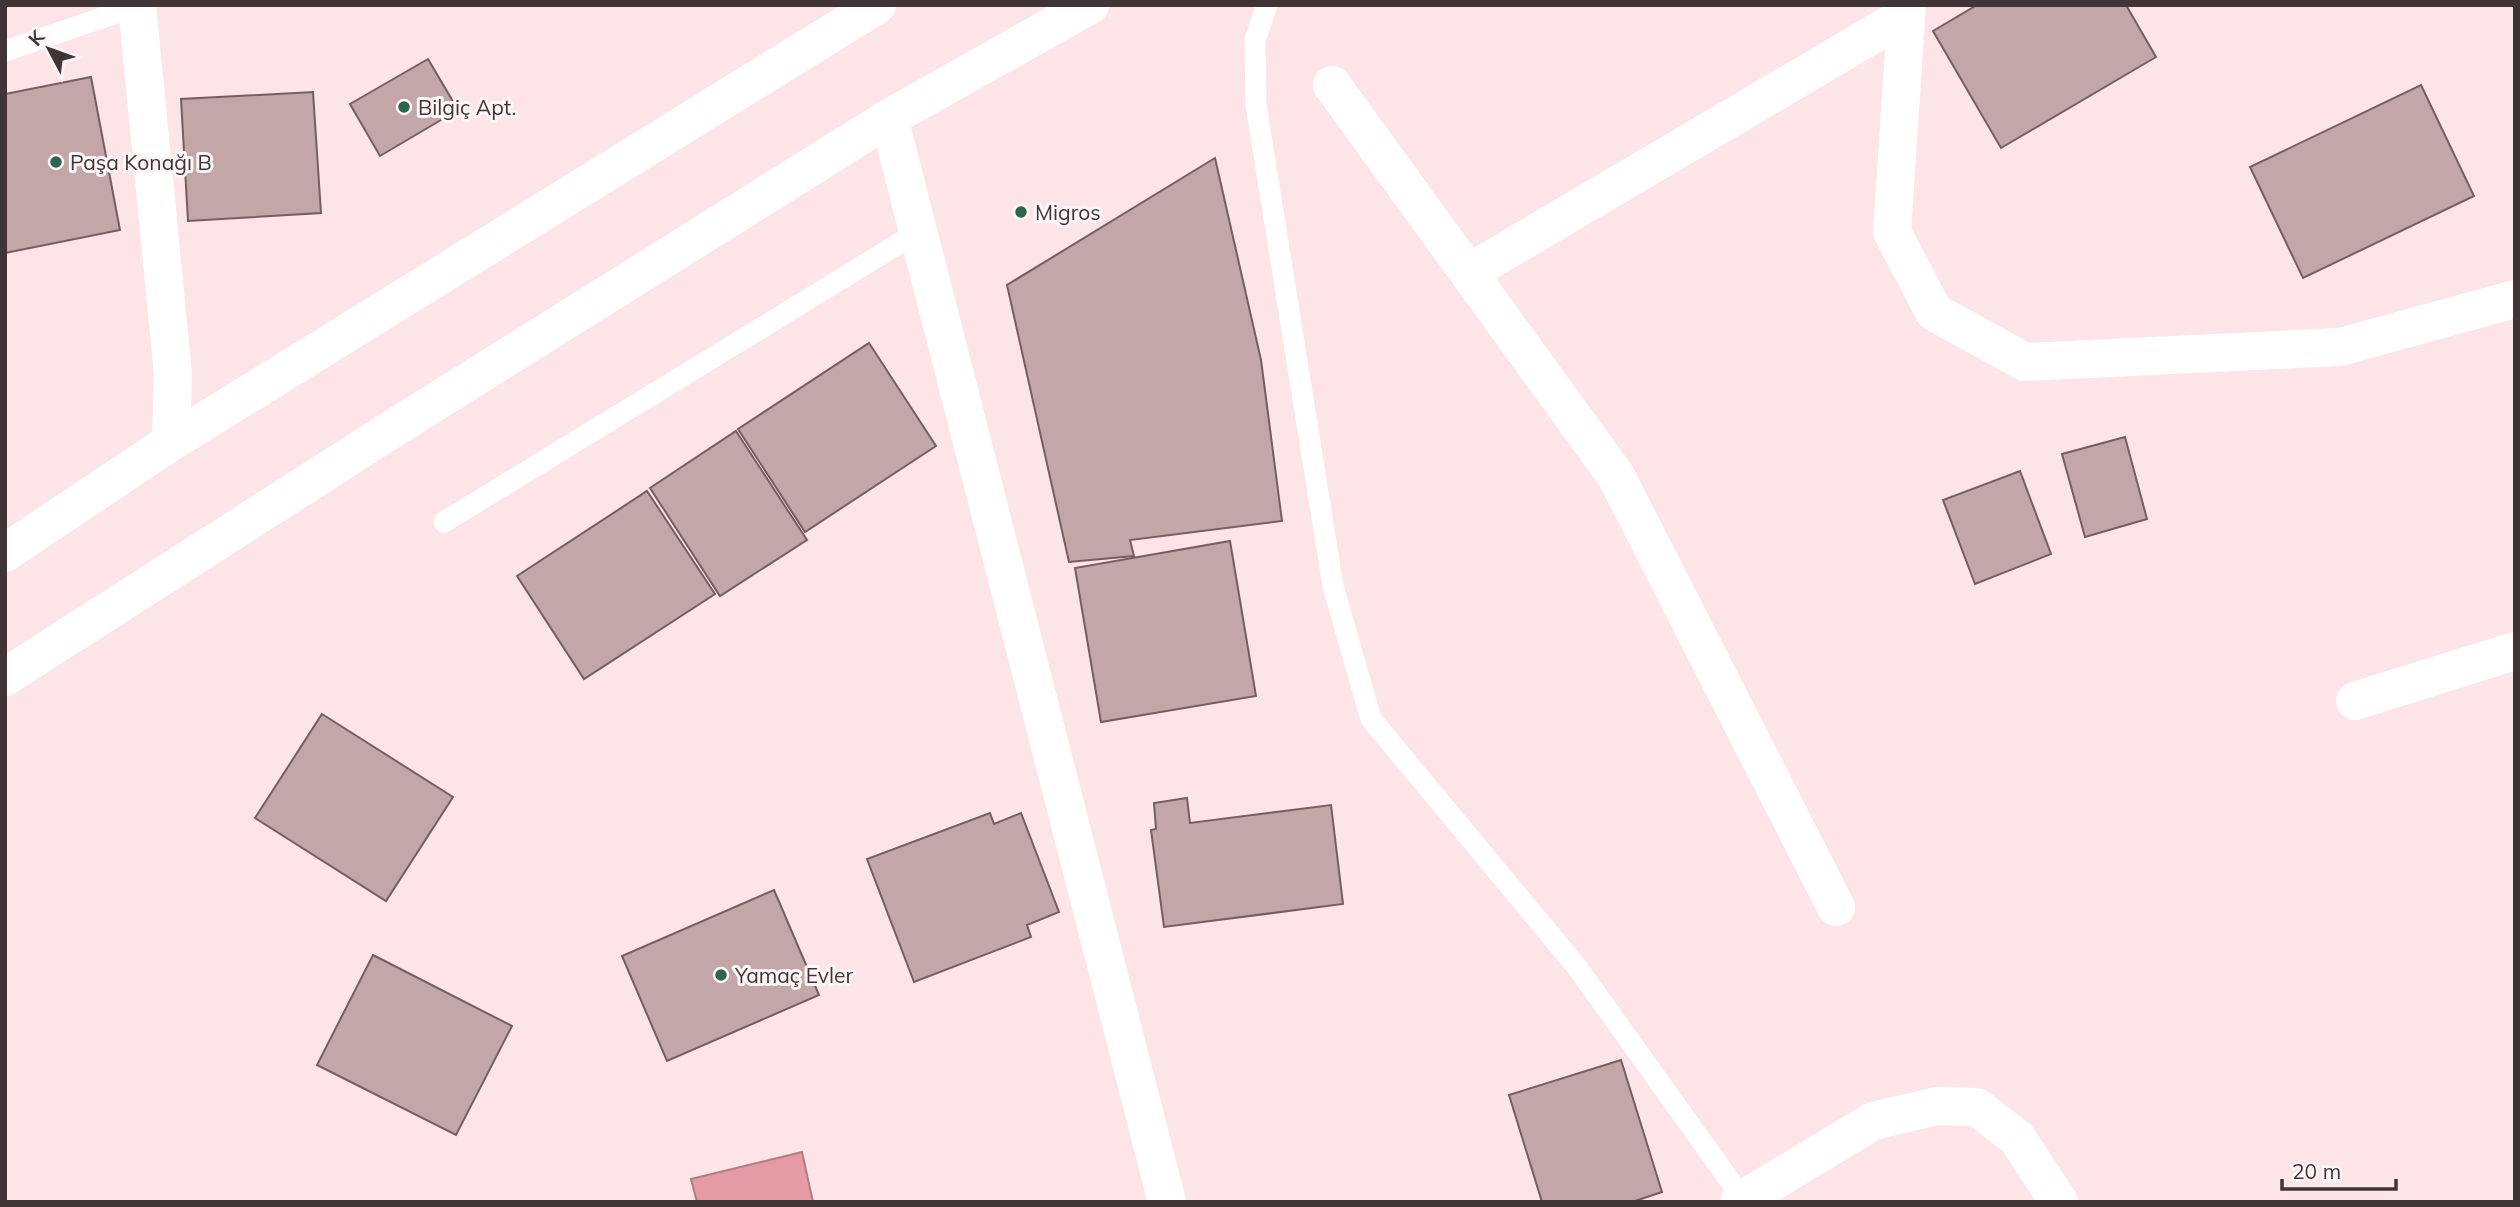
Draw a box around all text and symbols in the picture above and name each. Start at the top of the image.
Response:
north arrow [14,14,84,84]
text: K [23,24,50,50]
place label: Bilgiç Apt. [418,94,516,120]
marker: Bilgiç Apt. [396,99,412,115]
place label: Paşa Konağı B [70,149,212,175]
marker: Paşa Konağı B [48,154,64,170]
place label: Migros [1035,199,1101,225]
marker: Migros [1013,204,1029,220]
place label: Yamaç Evler [734,962,853,988]
marker: Yamaç Evler [713,967,729,983]
scale bar [2282,1148,2396,1192]
text: 20 m [2292,1158,2341,1184]

